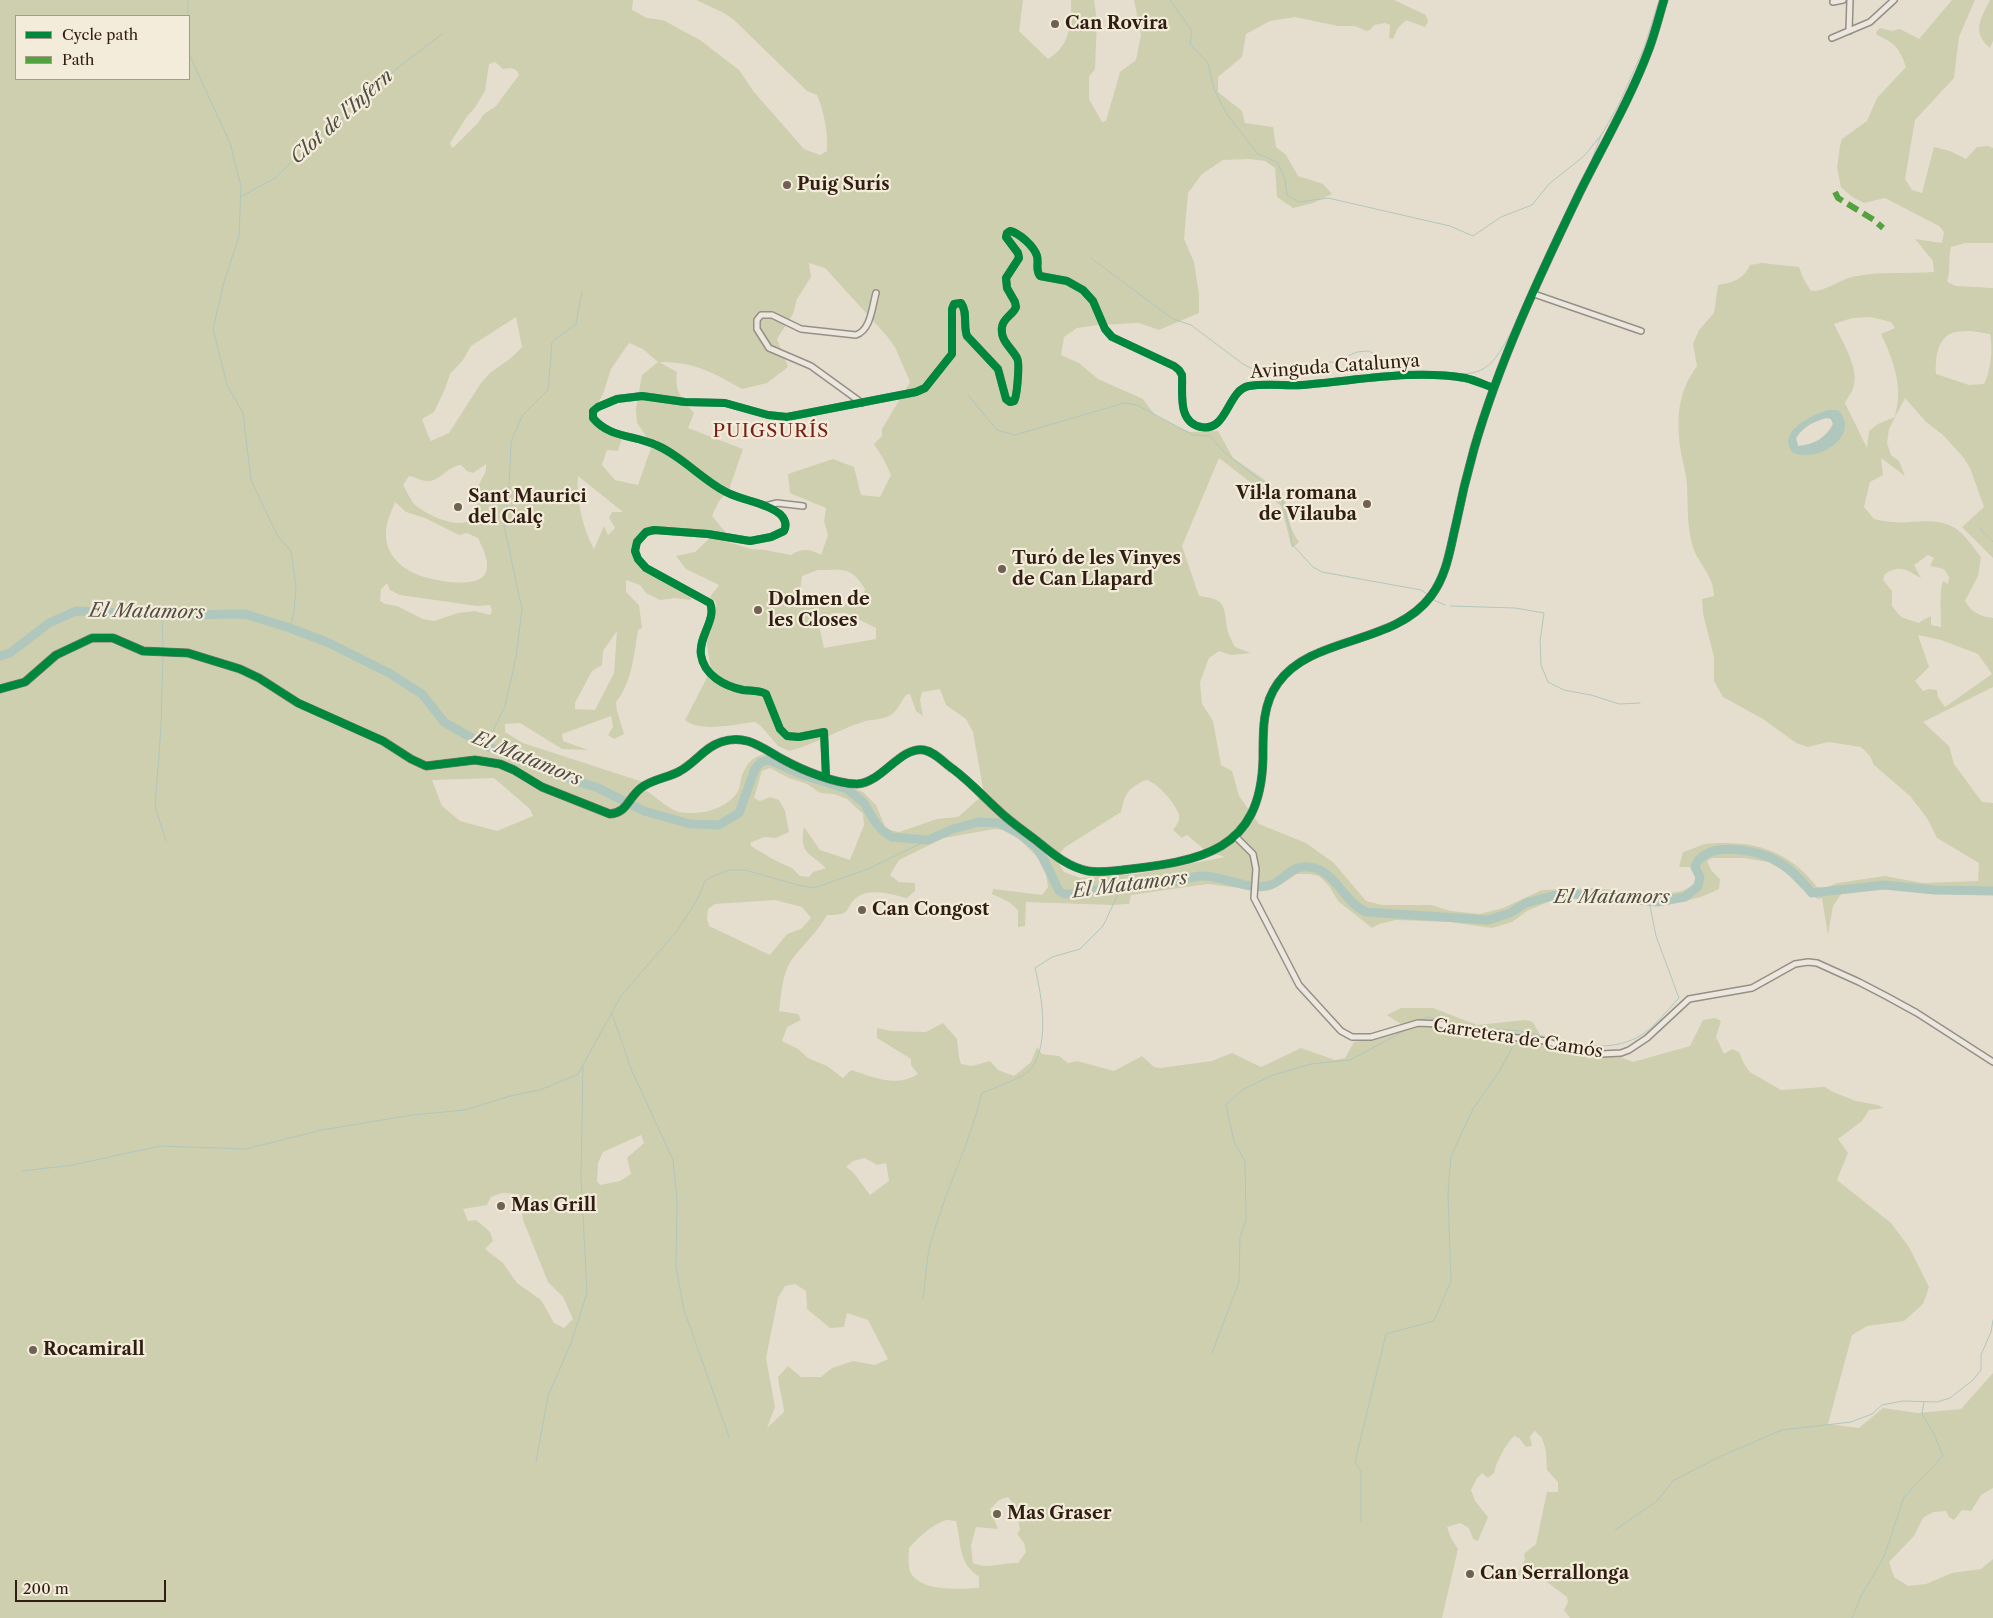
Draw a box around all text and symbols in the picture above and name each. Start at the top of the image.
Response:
place label: Can Rovira [1065,13,1168,35]
legend [15,15,190,80]
marker: Can Rovira [1049,18,1061,30]
text: Cycle path [62,25,138,44]
text: Path [62,50,94,69]
water label: Clot de l'Infern [286,65,398,169]
place label: Puig Surís [797,174,890,196]
marker: Puig Surís [781,179,793,191]
street label: Avinguda Catalunya [1249,350,1421,384]
district label: PUIGSURÍS [711,421,831,443]
place label: Vil·la romana de Vilauba [1236,483,1357,526]
place label: Sant Maurici del Calç [468,486,587,528]
marker: Vil·la romana de Vilauba [1361,498,1373,510]
marker: Sant Maurici del Calç [452,501,464,513]
place label: Turó de les Vinyes de Can Llapard [1012,548,1181,590]
marker: Turó de les Vinyes de Can Llapard [996,563,1008,575]
place label: Dolmen de les Closes [768,589,870,632]
water label: El Matamors [89,600,205,624]
marker: Dolmen de les Closes [752,604,764,616]
water label: El Matamors [469,727,585,791]
water label: El Matamors [1071,867,1189,903]
water label: El Matamors [1554,887,1670,909]
place label: Can Congost [872,899,989,921]
marker: Can Congost [856,904,868,916]
street label: Carretera de Camós [1432,1015,1604,1063]
place label: Mas Grill [511,1195,596,1217]
marker: Mas Grill [495,1200,507,1212]
place label: Rocamirall [43,1339,145,1361]
marker: Rocamirall [27,1344,39,1356]
place label: Mas Graser [1007,1503,1111,1525]
marker: Mas Graser [991,1508,1003,1520]
place label: Can Serrallonga [1480,1563,1629,1585]
marker: Can Serrallonga [1464,1568,1476,1580]
scale bar [18,1570,169,1602]
text: 200 m [23,1579,69,1598]

